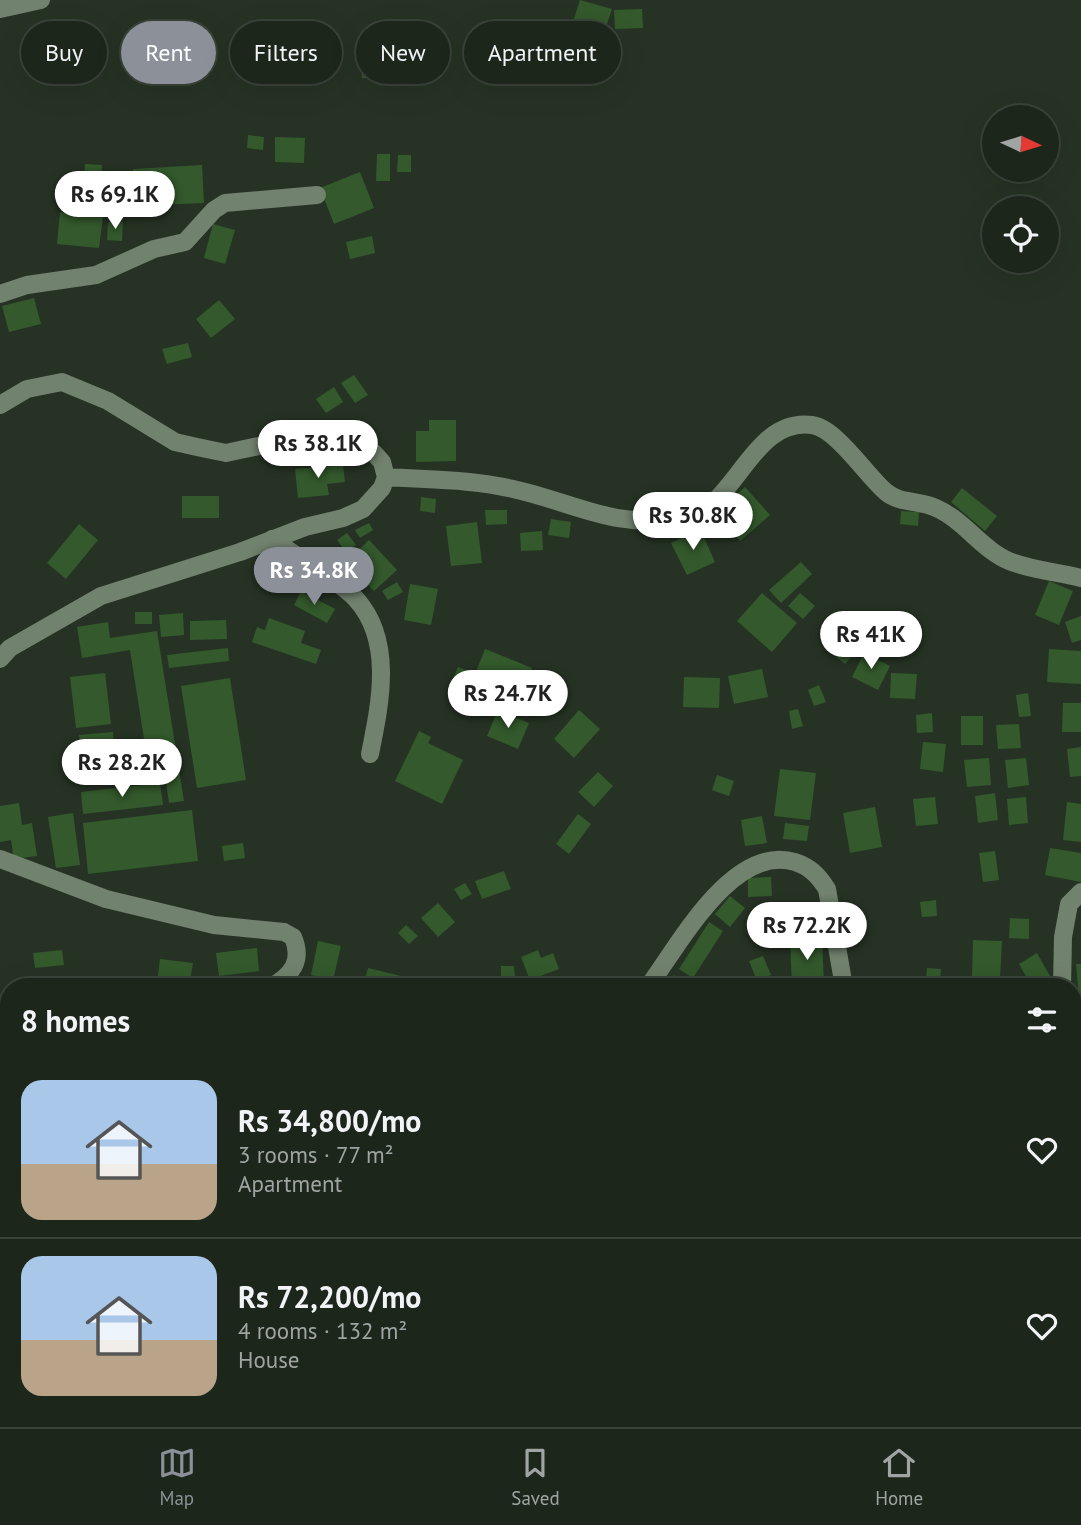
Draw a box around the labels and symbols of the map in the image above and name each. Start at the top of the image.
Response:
north arrow [982,105,1059,182]
pin: Rs 69.1K [43,172,187,231]
pin: Rs 38.1K [246,420,390,480]
pin: Rs 30.8K [621,492,765,552]
pin: Rs 34.8K [242,548,386,607]
pin: Rs 41K [814,612,928,671]
pin: Rs 24.7K [436,670,580,730]
pin: Rs 28.2K [50,740,194,799]
pin: Rs 72.2K [735,902,879,962]

